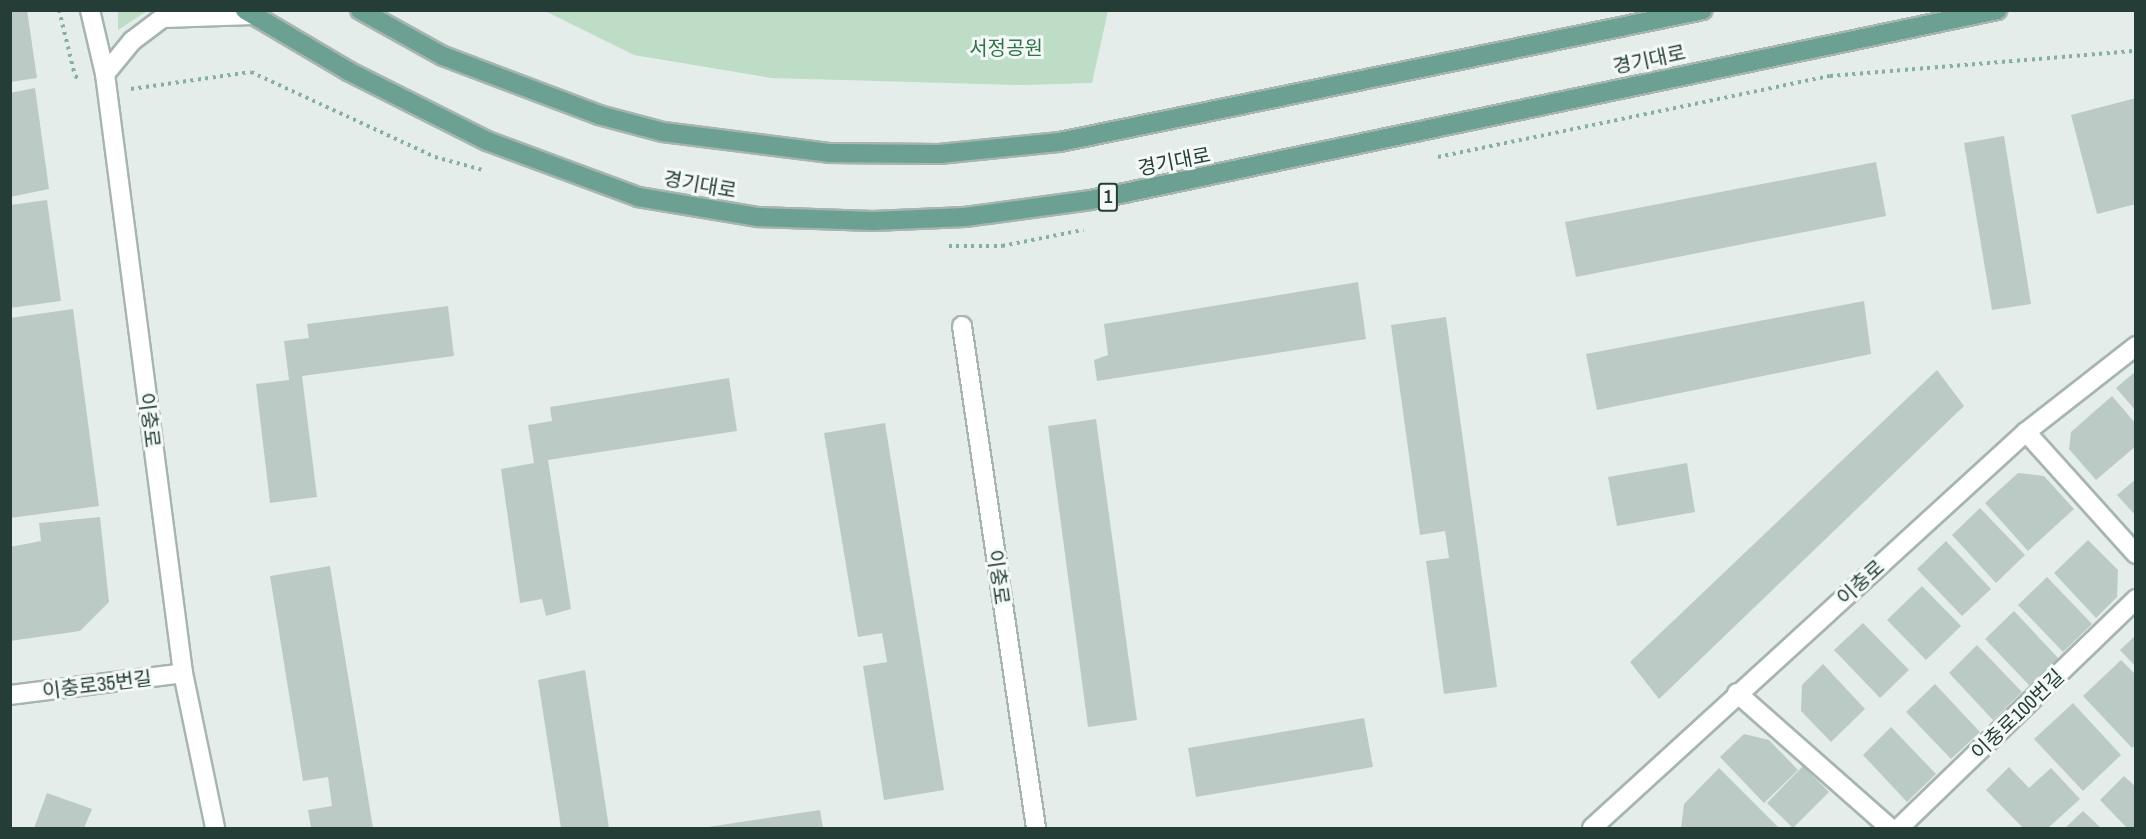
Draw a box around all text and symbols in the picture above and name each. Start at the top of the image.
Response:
park label: 서정공원 [969,35,1043,59]
street label: 경기대로 [1611,40,1687,78]
street label: 경기대로 [1136,142,1212,180]
street label: 경기대로 [662,166,738,202]
road number: 1 [1098,182,1118,212]
street label: 이충로 [135,391,165,449]
street label: 이충로 [983,548,1015,606]
street label: 이충로 [1831,555,1889,609]
street label: 이충로100번길 [1966,664,2068,764]
street label: 이충로35번길 [41,665,153,703]

